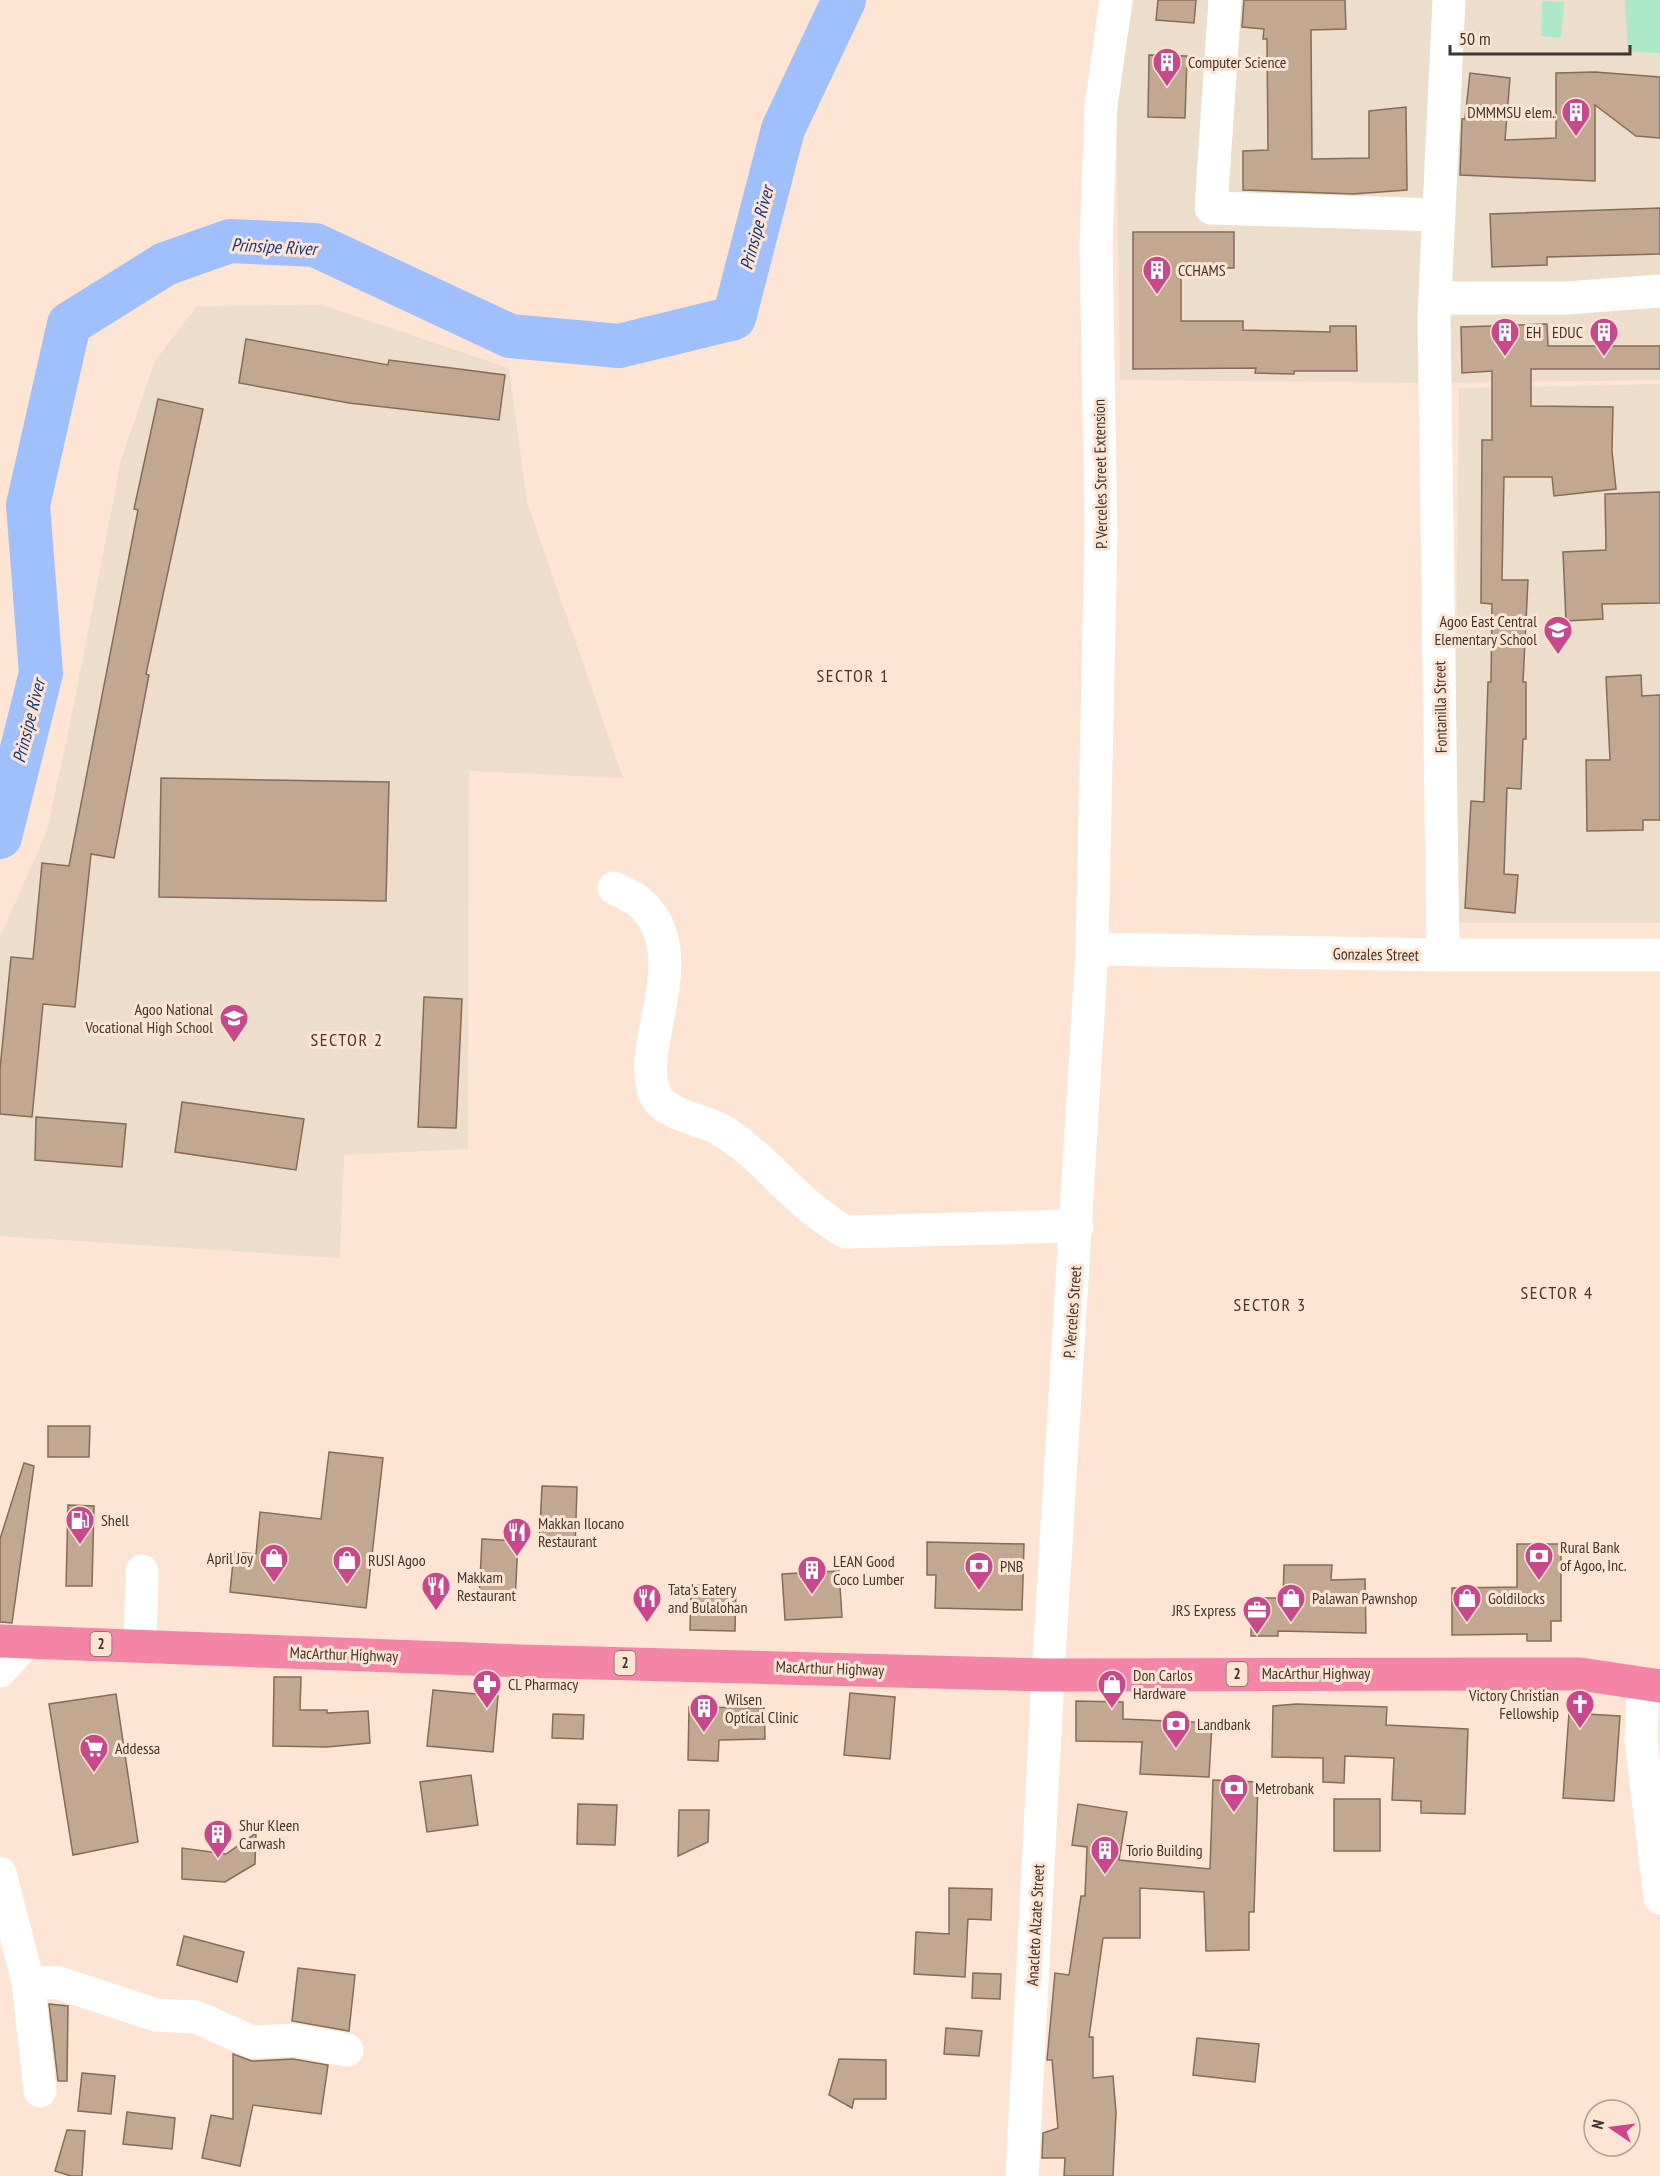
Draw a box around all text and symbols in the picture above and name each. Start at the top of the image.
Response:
scale bar [1450,18,1630,56]
text: 50 m [1459,27,1491,50]
building icon: Computer Science [1151,46,1183,88]
place label: Computer Science [1188,52,1286,72]
building icon: DMMMSU elem. [1560,96,1592,138]
place label: DMMMSU elem. [1467,102,1555,122]
water label: Prinsipe River [734,181,779,272]
water label: Prinsipe River [231,233,320,260]
building icon: CCHAMS [1141,254,1173,296]
place label: CCHAMS [1178,260,1226,280]
building icon: EH [1489,316,1521,358]
building icon: EDUC [1588,316,1620,358]
place label: EH [1526,322,1541,342]
place label: EDUC [1552,322,1583,342]
street label: P. Verceles Street Extension [1089,399,1111,549]
place label: Agoo East Central Elementary School [1434,611,1537,649]
school or university icon: Agoo East Central Elementary School [1542,614,1574,656]
street label: Fontanilla Street [1429,660,1451,753]
district label: SECTOR 1 [816,664,890,687]
water label: Prinsipe River [7,674,51,765]
street label: Gonzales Street [1333,943,1420,965]
place label: Agoo National Vocational High School [85,999,213,1037]
school or university icon: Agoo National Vocational High School [218,1002,250,1044]
district label: SECTOR 2 [310,1028,384,1051]
street label: P. Verceles Street [1059,1265,1085,1359]
district label: SECTOR 4 [1520,1281,1594,1304]
district label: SECTOR 3 [1233,1293,1307,1316]
fuel station icon: Shell [64,1504,96,1546]
place label: Shell [101,1510,129,1530]
place label: Makkan Ilocano Restaurant [538,1513,624,1551]
restaurant icon: Makkan Ilocano Restaurant [501,1516,533,1558]
place label: Rural Bank of Agoo, Inc. [1560,1537,1627,1575]
bank icon: Rural Bank of Agoo, Inc. [1523,1540,1555,1582]
shop icon: April Joy [258,1542,290,1584]
shop icon: RUSI Agoo [331,1544,363,1586]
place label: April Joy [207,1548,253,1568]
place label: RUSI Agoo [368,1550,426,1570]
bank icon: PNB [963,1550,995,1592]
place label: LEAN Good Coco Lumber [833,1551,905,1589]
building icon: LEAN Good Coco Lumber [796,1554,828,1596]
place label: PNB [1000,1556,1023,1576]
place label: Makkam Restaurant [457,1567,517,1605]
restaurant icon: Makkam Restaurant [420,1570,452,1612]
place label: Tata's Eatery and Bulalohan [668,1579,747,1617]
restaurant icon: Tata's Eatery and Bulalohan [631,1582,663,1624]
shop icon: Palawan Pawnshop [1275,1582,1307,1624]
shop icon: Goldilocks [1451,1582,1483,1624]
place label: Palawan Pawnshop [1312,1588,1418,1608]
place label: Goldilocks [1488,1588,1545,1608]
office icon: JRS Express [1241,1594,1273,1636]
place label: JRS Express [1171,1600,1236,1620]
road number: 2 [90,1632,112,1656]
street label: MacArthur Highway [289,1642,399,1666]
road number: 2 [614,1651,636,1675]
street label: MacArthur Highway [775,1656,885,1680]
road number: 2 [1226,1662,1248,1686]
street label: MacArthur Highway [1262,1663,1370,1683]
place label: Don Carlos Hardware [1133,1665,1193,1703]
pharmacy icon: CL Pharmacy [471,1668,503,1710]
shop icon: Don Carlos Hardware [1096,1668,1128,1710]
place label: CL Pharmacy [508,1674,578,1694]
place label: Victory Christian Fellowship [1468,1685,1559,1723]
church icon: Victory Christian Fellowship [1564,1688,1596,1730]
place label: Wilsen Optical Clinic [725,1689,799,1727]
building icon: Wilsen Optical Clinic [688,1692,720,1734]
bank icon: Landbank [1160,1708,1192,1750]
place label: Landbank [1197,1714,1251,1734]
supermarket icon: Addessa [78,1732,110,1774]
place label: Addessa [115,1738,160,1758]
bank icon: Metrobank [1218,1772,1250,1814]
place label: Metrobank [1255,1778,1315,1798]
place label: Shur Kleen Carwash [239,1815,299,1853]
building icon: Shur Kleen Carwash [202,1818,234,1860]
building icon: Torio Building [1089,1834,1121,1876]
place label: Torio Building [1126,1840,1203,1860]
street label: Anacleto Alzate Street [1022,1863,1048,1986]
north arrow [1582,2098,1642,2158]
text: N [1587,2118,1608,2131]

